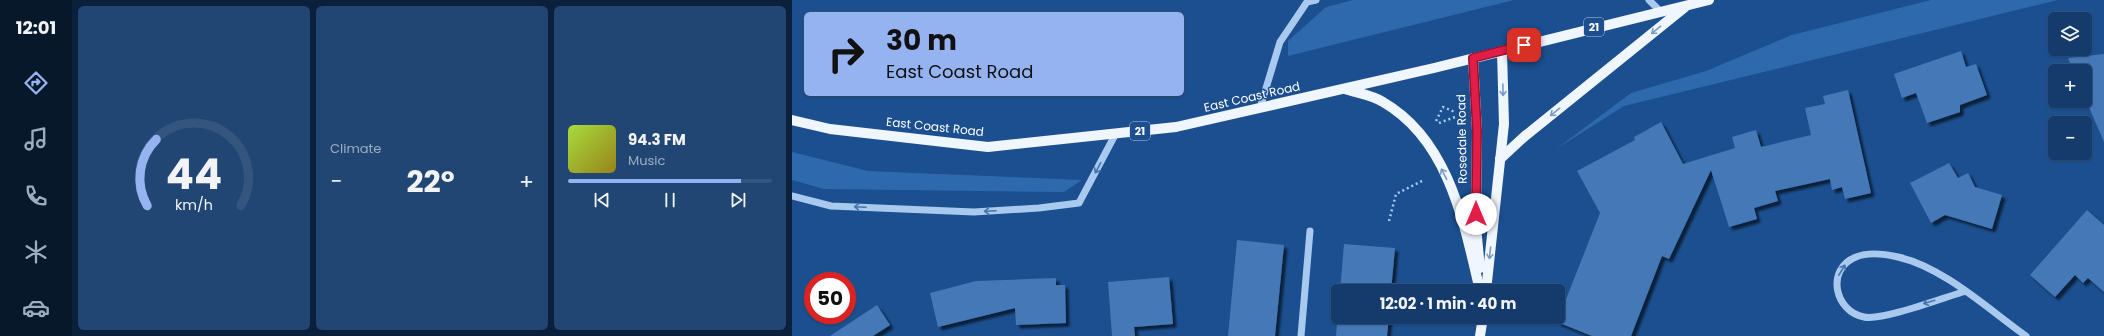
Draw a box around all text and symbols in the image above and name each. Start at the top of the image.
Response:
map controls [2048,12,2092,160]
button: layers [2048,12,2092,56]
text: 12:01 [16,15,56,40]
road number: 21 [1584,18,1604,36]
text: 30 m [886,21,957,60]
one-way arrow [1651,26,1662,34]
icon: right [820,28,872,80]
pin [1507,28,1541,62]
icon: arrive [1513,34,1535,56]
text: East Coast Road [886,59,1033,84]
button: + [2048,64,2092,108]
icon: directions [22,69,50,97]
street label: East Coast Road [1202,77,1302,116]
one-way arrow [1499,83,1507,96]
street label: Rosedale Road [1452,94,1471,184]
one-way arrow [1549,107,1560,116]
street label: East Coast Road [885,113,985,140]
button: − [2048,116,2092,160]
road number: 21 [1130,122,1150,140]
icon: music [22,125,50,153]
text: 94.3 FM [628,129,686,150]
text: Climate [330,139,381,158]
text: 44 [166,145,222,204]
text: Music [628,151,665,170]
text: 22° [406,160,455,203]
one-way arrow [1094,161,1101,173]
text: − [330,166,342,197]
text: + [519,166,534,197]
one-way arrow [1440,168,1447,180]
icon: phone [22,182,50,210]
icon: previous [591,189,613,211]
icon: pause [659,189,681,211]
icon: next [727,189,749,211]
position arrow [1455,193,1497,235]
text: km/h [175,195,213,215]
one-way arrow [854,203,867,211]
one-way arrow [984,207,997,215]
icon: climate [22,238,50,266]
one-way arrow [1486,246,1494,259]
one-way arrow [1838,264,1846,275]
speed limit sign: 50 [804,272,856,324]
text: 12:02 · 1 min · 40 m [1380,293,1516,314]
icon: car [22,294,50,322]
one-way arrow [1922,299,1935,306]

